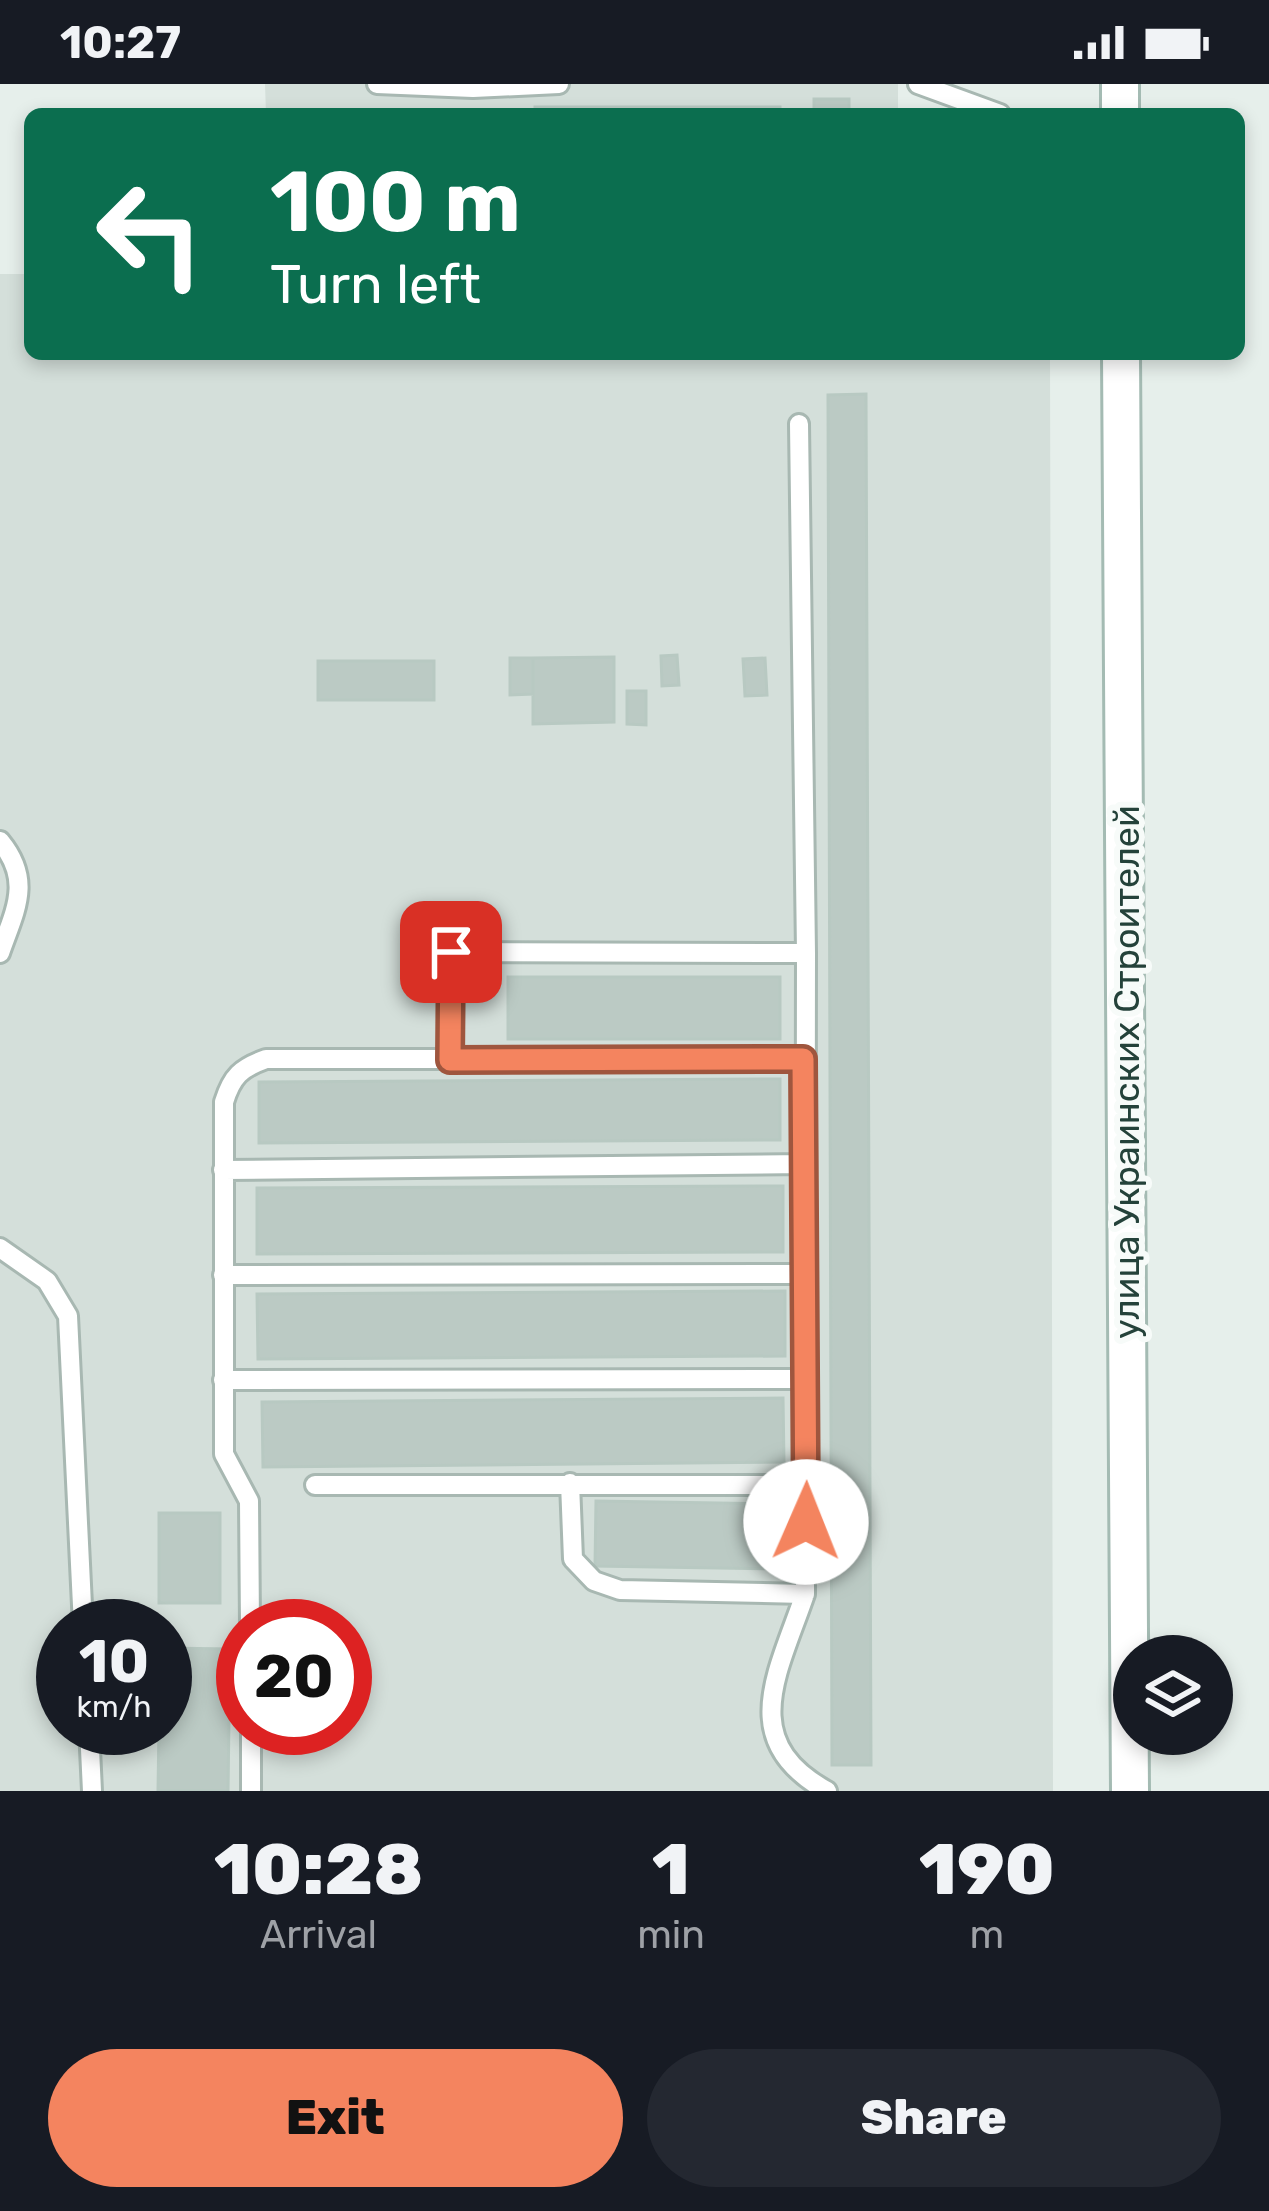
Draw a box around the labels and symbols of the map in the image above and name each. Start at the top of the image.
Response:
street label: улица Украинских Строителей [1105,805,1148,1339]
pin [400,901,502,1003]
position arrow [743,1459,869,1585]
speed limit sign: 20 [216,1599,372,1755]

